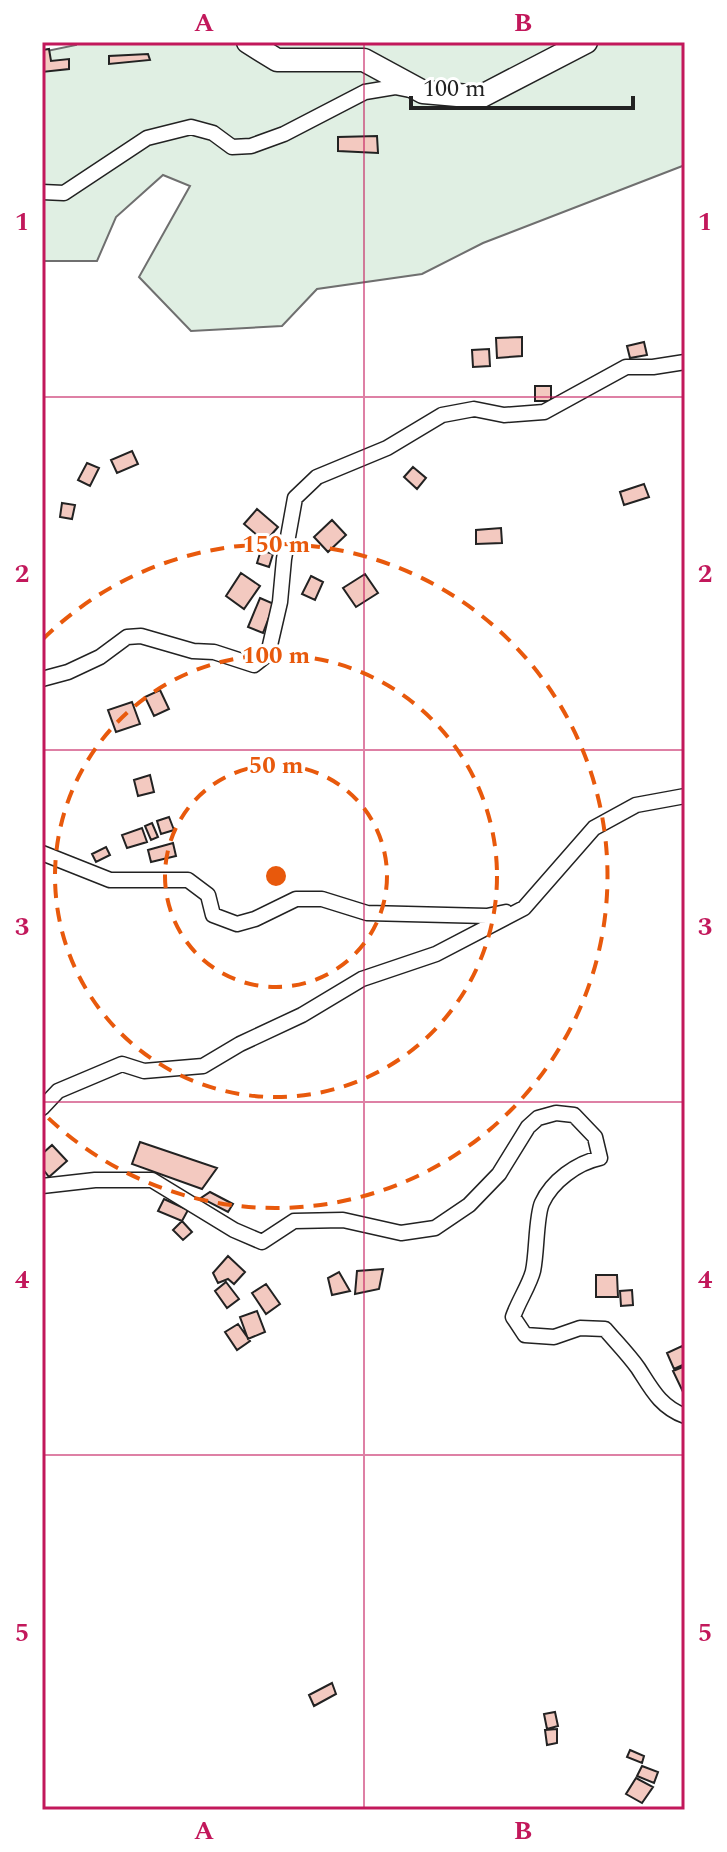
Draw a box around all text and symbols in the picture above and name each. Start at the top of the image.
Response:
text: A [194,3,214,43]
text: B [514,3,532,43]
scale bar [411,60,633,110]
text: 100 m [423,71,486,107]
text: 1 [15,202,29,242]
text: 1 [698,202,712,242]
text: 150 m [242,527,310,563]
text: 2 [15,554,29,594]
text: 2 [698,554,712,594]
text: 100 m [242,638,310,674]
text: 50 m [249,748,304,784]
centre of rings [262,862,290,890]
text: 3 [15,907,29,947]
text: 3 [698,907,712,947]
text: 4 [15,1260,30,1300]
text: 4 [698,1260,713,1300]
text: 5 [15,1613,29,1653]
text: 5 [698,1613,712,1653]
text: A [194,1811,214,1851]
text: B [514,1811,532,1851]

